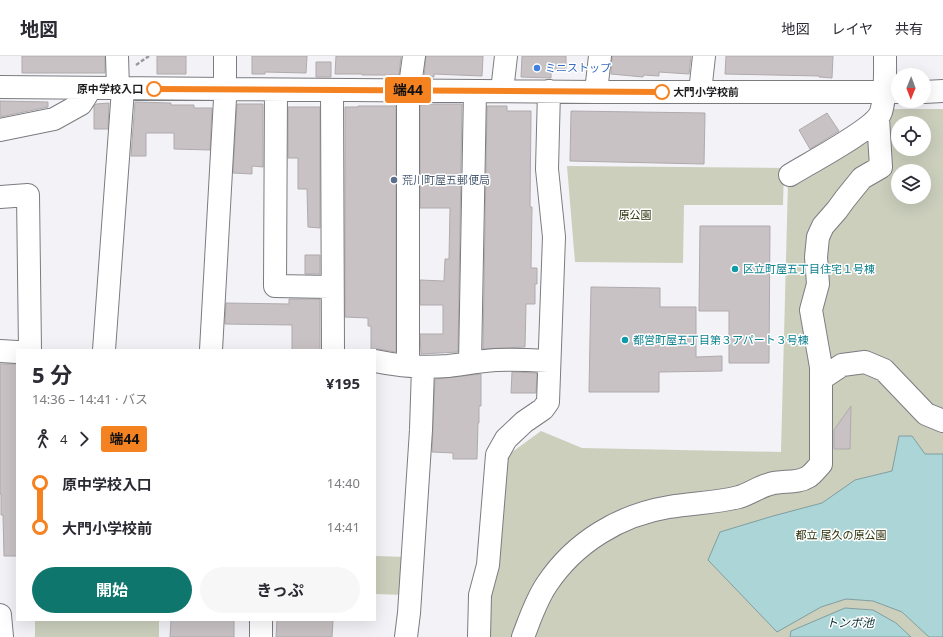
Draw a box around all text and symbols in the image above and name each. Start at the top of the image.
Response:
text: 地図 [20,16,58,42]
text: 地図 [781,19,809,38]
text: レイヤ [831,19,873,38]
text: 共有 [895,19,923,38]
place label: ミニストップ [545,60,611,75]
marker: ミニストップ [532,63,542,73]
north arrow [891,68,931,108]
map controls [891,68,931,204]
line badge: 端44 [385,77,431,103]
text: 端44 [393,80,423,99]
place label: 原中学校入口 [77,81,143,96]
marker: 原中学校入口 [146,81,162,97]
marker: 大門小学校前 [654,84,670,100]
place label: 大門小学校前 [673,84,739,99]
button: locate [891,116,931,156]
button: layers [891,164,931,204]
place label: 荒川町屋五郵便局 [402,172,490,187]
marker: 荒川町屋五郵便局 [389,175,399,185]
park label: 原公園 [619,207,652,222]
place label: 区立町屋五丁目住宅１号棟 [743,261,875,276]
marker: 区立町屋五丁目住宅１号棟 [730,264,740,274]
place label: 都営町屋五丁目第３アパート３号棟 [633,332,809,347]
marker: 都営町屋五丁目第３アパート３号棟 [620,335,630,345]
text: 5 分 [32,359,72,389]
text: ¥195 [326,373,360,393]
text: 14:36 – 14:41 · バス [32,390,148,408]
icon: walk [32,428,54,450]
icon: forward [73,428,95,450]
text: 端44 [109,429,139,448]
text: 4 [60,430,67,448]
text: 原中学校入口 [62,474,152,494]
text: 14:40 [327,474,360,492]
text: 大門小学校前 [62,518,152,538]
text: 14:41 [327,518,360,536]
park label: 都立 尾久の原公園 [796,527,886,542]
button: 開始 [32,567,192,613]
button: きっぷ [200,567,360,613]
water label: トンボ池 [826,614,875,631]

